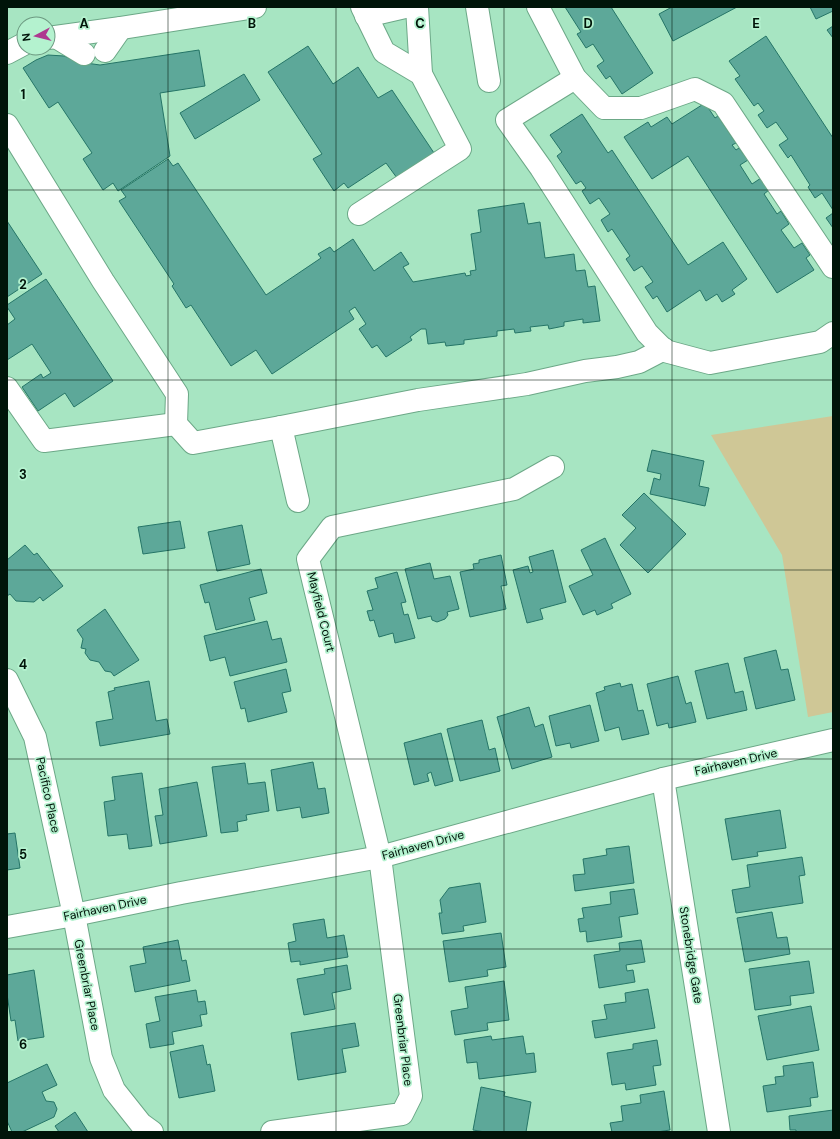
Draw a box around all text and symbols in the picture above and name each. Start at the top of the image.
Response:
text: A [79,15,89,32]
text: B [248,15,256,32]
text: C [415,15,425,32]
text: D [583,15,593,32]
text: E [752,15,760,32]
north arrow [16,16,56,56]
text: N [19,32,34,42]
text: 1 [21,86,25,103]
text: 2 [19,276,27,293]
text: 3 [19,466,27,483]
street label: Mayfield Court [303,570,339,654]
text: 4 [19,656,27,673]
street label: Fairhaven Drive [693,745,779,779]
street label: Pacifico Place [32,756,64,834]
street label: Fairhaven Drive [380,826,466,864]
text: 5 [19,846,27,863]
street label: Fairhaven Drive [62,891,148,925]
street label: Stonebridge Gate [675,905,707,1005]
street label: Greenbriar Place [70,938,104,1032]
street label: Greenbriar Place [389,993,417,1087]
text: 6 [19,1036,27,1053]

